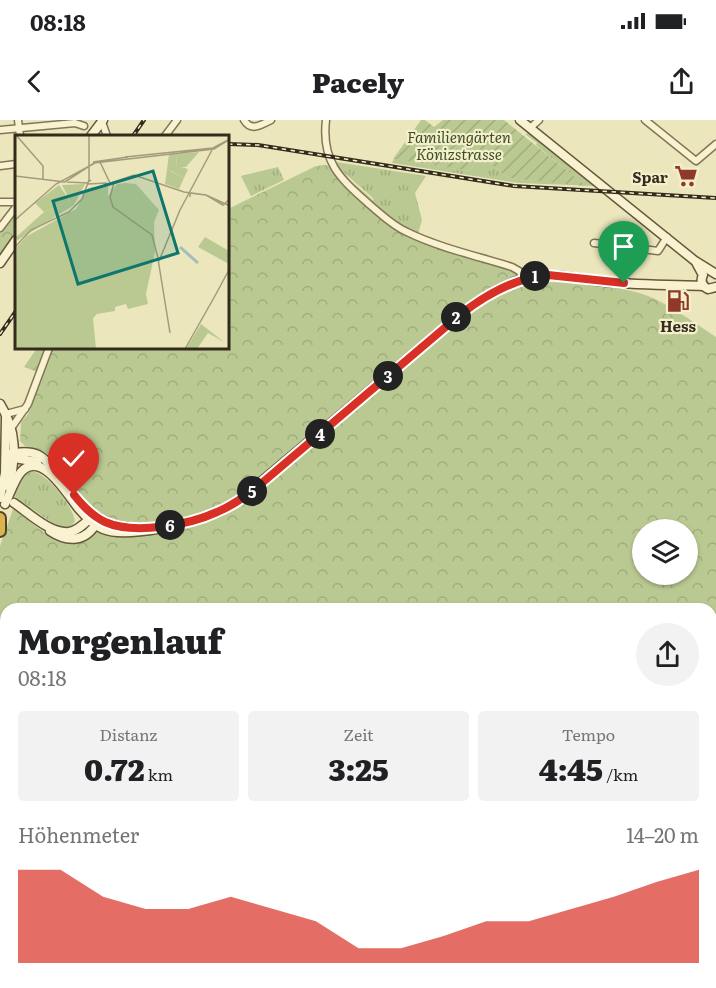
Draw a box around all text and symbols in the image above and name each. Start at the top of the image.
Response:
text: 08:18 [30,5,86,38]
text: Pacely [312,61,404,101]
icon: back [18,65,51,98]
icon: share [665,65,698,98]
park label: Familiengärten Könizstrasse [407,125,511,165]
inset map [15,135,230,350]
supermarket icon: Spar [673,163,699,189]
place label: Spar [632,165,668,188]
pin [598,221,649,283]
icon: arrive [607,230,640,263]
pin: 1 [520,261,550,291]
text: 1 [532,264,538,288]
fuel station icon: Hess [665,288,691,314]
pin: 2 [441,302,471,332]
text: 2 [452,305,460,329]
place label: Hess [660,314,696,337]
pin: 3 [373,361,403,391]
text: 3 [384,364,392,388]
pin: 4 [305,419,335,449]
text: 4 [315,422,325,446]
pin [48,433,99,495]
icon: check [57,442,90,475]
pin: 5 [237,476,267,506]
text: 5 [248,479,256,503]
pin: 6 [155,510,185,540]
text: 6 [165,513,175,537]
map controls [632,519,698,585]
button: layers [632,519,698,585]
text: Morgenlauf [18,615,223,664]
button: share [636,623,699,686]
text: 08:18 [18,662,66,692]
text: Distanz [100,722,157,746]
text: Zeit [343,722,374,746]
text: Tempo [562,722,615,746]
text: 0.72 [84,746,145,790]
text: 3:25 [328,746,389,790]
text: 4:45 [539,746,603,790]
text: km [145,762,173,786]
text: /km [603,762,638,786]
text: Höhenmeter [18,819,139,849]
text: 14–20 m [626,819,699,849]

